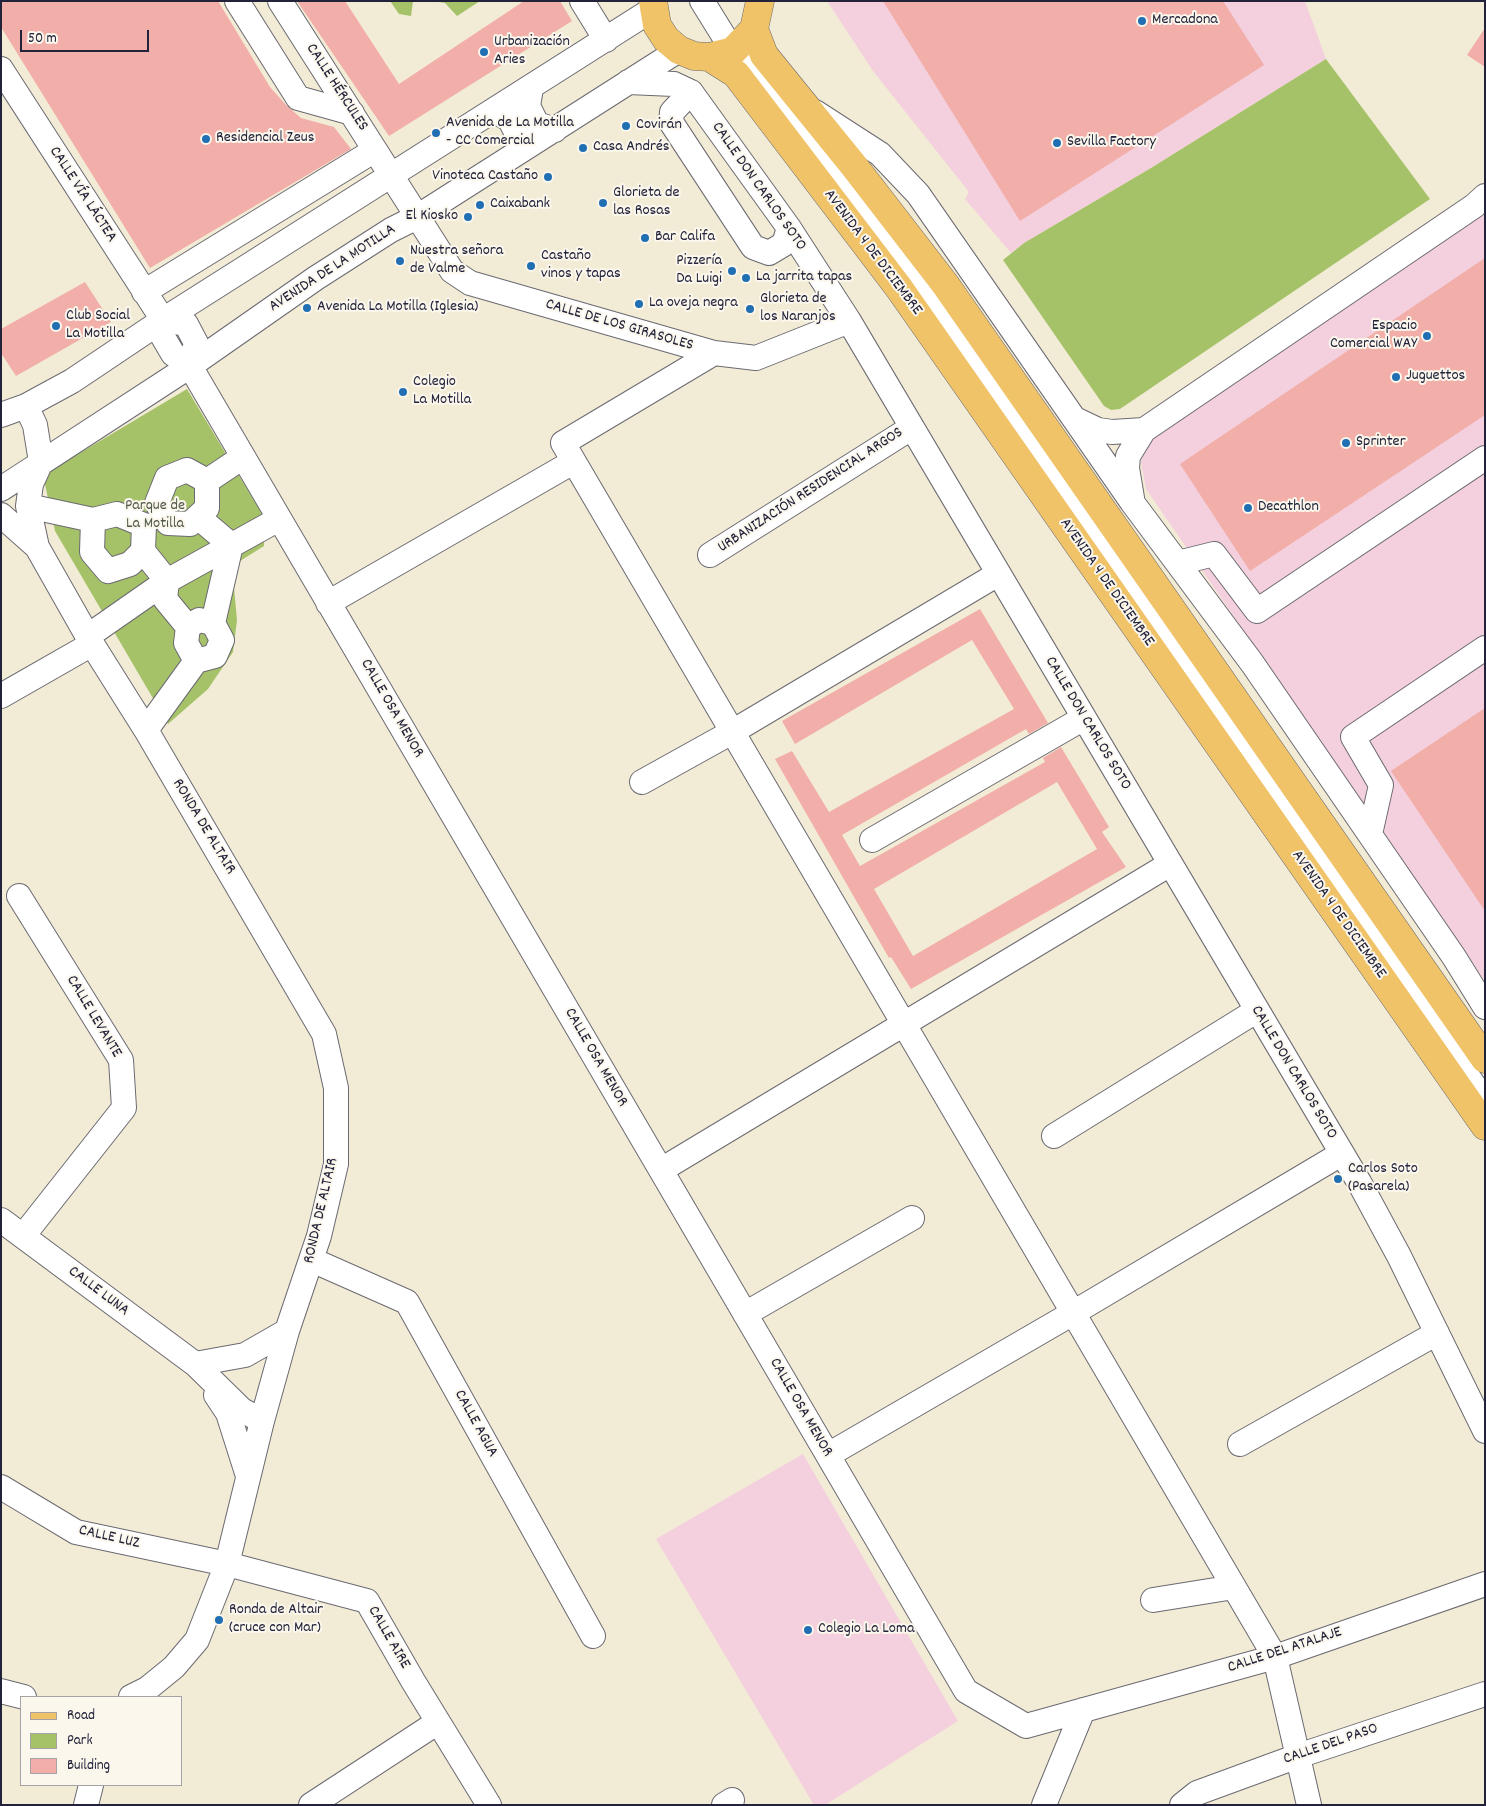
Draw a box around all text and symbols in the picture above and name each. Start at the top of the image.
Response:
place label: Mercadona [1152,11,1218,31]
marker: Mercadona [1136,15,1148,27]
scale bar [22,20,151,52]
text: 50 m [28,28,57,50]
place label: Urbanización Aries [494,33,570,71]
street label: CALLE HÉRCULES [301,41,371,135]
marker: Urbanización Aries [478,46,490,58]
place label: Avenida de La Motilla - CC Comercial [446,114,574,152]
place label: Covirán [636,116,682,136]
street label: CALLE DON CARLOS SOTO [706,119,810,255]
marker: Covirán [620,120,632,132]
marker: Avenida de La Motilla - CC Comercial [430,127,442,139]
place label: Residencial Zeus [216,129,314,149]
marker: Residencial Zeus [200,133,212,145]
place label: Sevilla Factory [1067,133,1156,153]
marker: Sevilla Factory [1051,137,1063,149]
place label: Casa Andrés [593,138,670,158]
marker: Casa Andrés [577,142,589,154]
street label: CALLE VÍA LÁCTEA [44,143,120,247]
place label: Vinoteca Castaño [432,167,538,187]
marker: Vinoteca Castaño [542,171,554,183]
place label: Glorieta de las Rosas [613,184,680,222]
street label: AVENIDA 4 DE DICIEMBRE [819,187,925,319]
place label: Caixabank [490,195,550,215]
marker: Glorieta de las Rosas [597,197,609,209]
marker: Caixabank [474,199,486,211]
place label: El Kiosko [405,207,458,227]
marker: El Kiosko [462,211,474,223]
street label: AVENIDA DE LA MOTILLA [266,221,400,317]
place label: Bar Califa [655,228,715,248]
marker: Bar Califa [639,232,651,244]
place label: Nuestra señora de Valme [410,242,503,280]
place label: Castaño vinos y tapas [541,247,621,285]
place label: Pizzería Da Luigi [676,252,722,290]
marker: Nuestra señora de Valme [394,255,406,267]
marker: Castaño vinos y tapas [525,260,537,272]
marker: Pizzería Da Luigi [726,265,738,277]
place label: La jarrita tapas [756,268,852,288]
marker: La jarrita tapas [740,272,752,284]
place label: Glorieta de los Naranjos [760,290,836,328]
place label: La oveja negra [649,294,738,314]
street label: CALLE DE LOS GIRASOLES [543,296,695,356]
place label: Avenida La Motilla (Iglesia) [317,298,478,318]
marker: La oveja negra [633,298,645,310]
marker: Avenida La Motilla (Iglesia) [301,302,313,314]
marker: Glorieta de los Naranjos [744,303,756,315]
place label: Club Social La Motilla [66,307,130,345]
place label: Espacio Comercial WAY [1330,317,1417,355]
marker: Club Social La Motilla [50,320,62,332]
marker: Espacio Comercial WAY [1421,330,1433,342]
place label: Juguettos [1406,367,1465,387]
marker: Juguettos [1390,371,1402,383]
place label: Colegio La Motilla [413,373,471,411]
marker: Colegio La Motilla [397,386,409,398]
street label: URBANIZACIÓN RESIDENCIAL ARGOS [715,424,907,558]
place label: Sprinter [1356,433,1406,453]
marker: Sprinter [1340,437,1352,449]
park label: Parque de La Motilla [125,497,185,535]
place label: Decathlon [1258,498,1319,518]
marker: Decathlon [1242,502,1254,514]
street label: AVENIDA 4 DE DICIEMBRE [1055,515,1157,651]
street label: CALLE DON CARLOS SOTO [1040,654,1134,794]
street label: CALLE OSA MENOR [355,656,427,762]
street label: RONDA DE ALTAIR [167,776,239,878]
street label: AVENIDA 4 DE DICIEMBRE [1287,847,1389,983]
street label: CALLE LEVANTE [61,972,125,1062]
street label: CALLE DON CARLOS SOTO [1246,1003,1340,1143]
street label: CALLE OSA MENOR [559,1005,631,1111]
street label: RONDA DE ALTAIR [301,1156,343,1266]
place label: Carlos Soto (Pasarela) [1348,1160,1418,1198]
marker: Carlos Soto (Pasarela) [1332,1173,1344,1185]
street label: CALLE LUNA [64,1263,132,1321]
street label: CALLE OSA MENOR [764,1355,836,1461]
street label: CALLE AGUA [449,1387,501,1461]
street label: CALLE LUZ [77,1522,141,1554]
place label: Ronda de Altair (cruce con Mar) [229,1601,323,1639]
street label: CALLE AIRE [362,1603,414,1673]
marker: Ronda de Altair (cruce con Mar) [213,1614,225,1626]
place label: Colegio La Loma [818,1620,914,1640]
marker: Colegio La Loma [802,1624,814,1636]
street label: CALLE DEL ATALAJE [1226,1624,1344,1678]
legend [20,1696,182,1786]
text: Road [67,1705,95,1727]
street label: CALLE DEL PASO [1281,1720,1381,1770]
text: Park [67,1730,93,1752]
text: Building [67,1755,110,1777]

